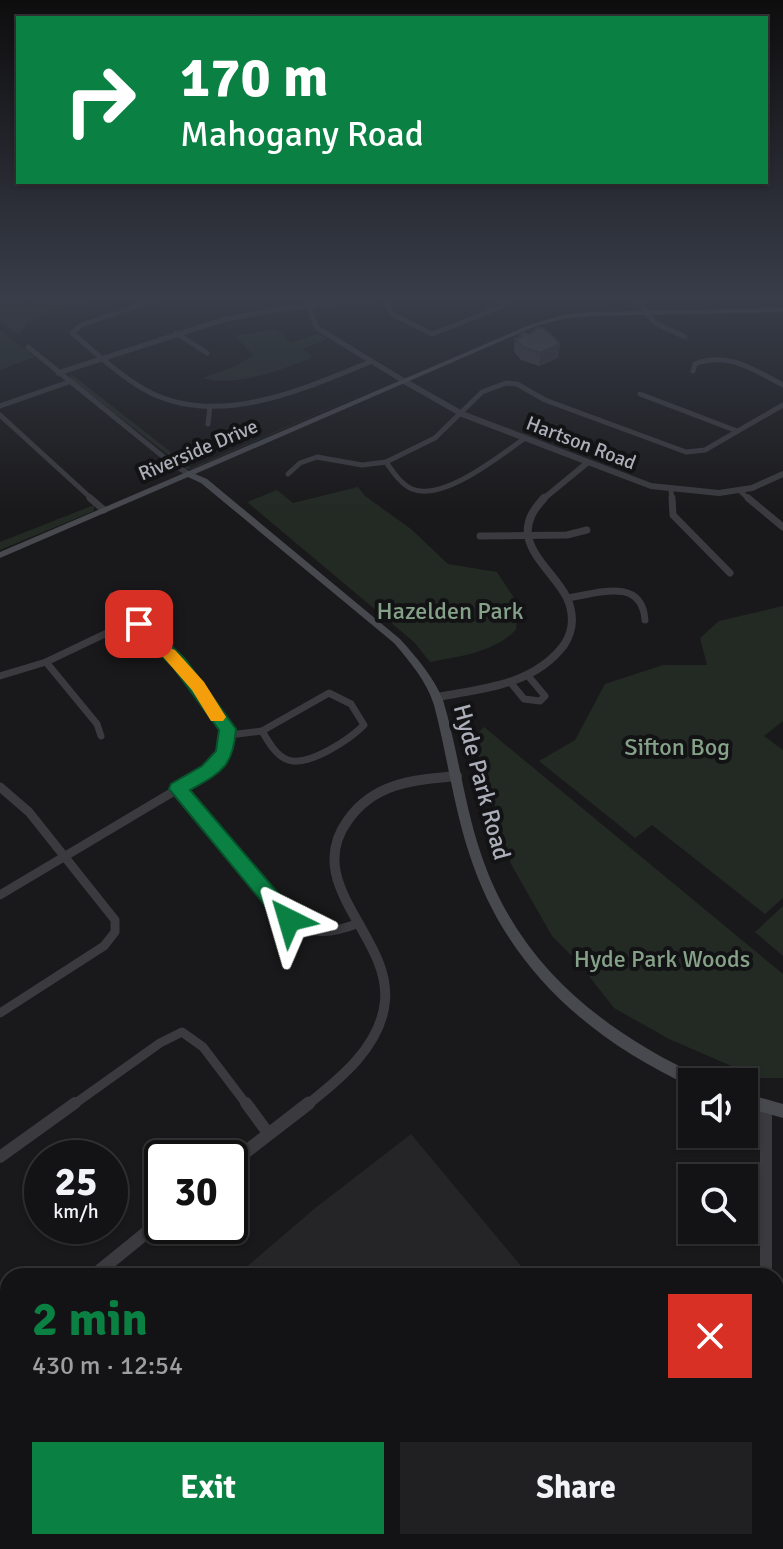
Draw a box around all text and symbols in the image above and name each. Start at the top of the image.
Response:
text: 170 m [180,43,328,112]
icon: right [48,48,152,152]
text: Mahogany Road [180,112,424,157]
street label: Hartson Road [523,411,639,475]
street label: Riverside Drive [134,414,262,486]
pin [105,590,173,658]
park label: Hazelden Park [377,596,523,626]
icon: arrive [117,602,161,646]
street label: Hyde Park Road [447,701,517,863]
park label: Sifton Bog [624,732,730,762]
position arrow [247,878,331,962]
park label: Hyde Park Woods [574,944,750,974]
map controls [678,1068,758,1244]
button: sound [678,1068,758,1148]
speed limit sign: 30 [144,1140,248,1244]
text: 25 [54,1157,98,1207]
button: search [678,1164,758,1244]
text: km/h [53,1199,99,1224]
text: 2 min [32,1290,148,1349]
button: close [668,1294,752,1378]
text: 430 m · 12:54 [32,1350,183,1382]
button: Exit [32,1442,384,1534]
button: Share [400,1442,752,1534]

